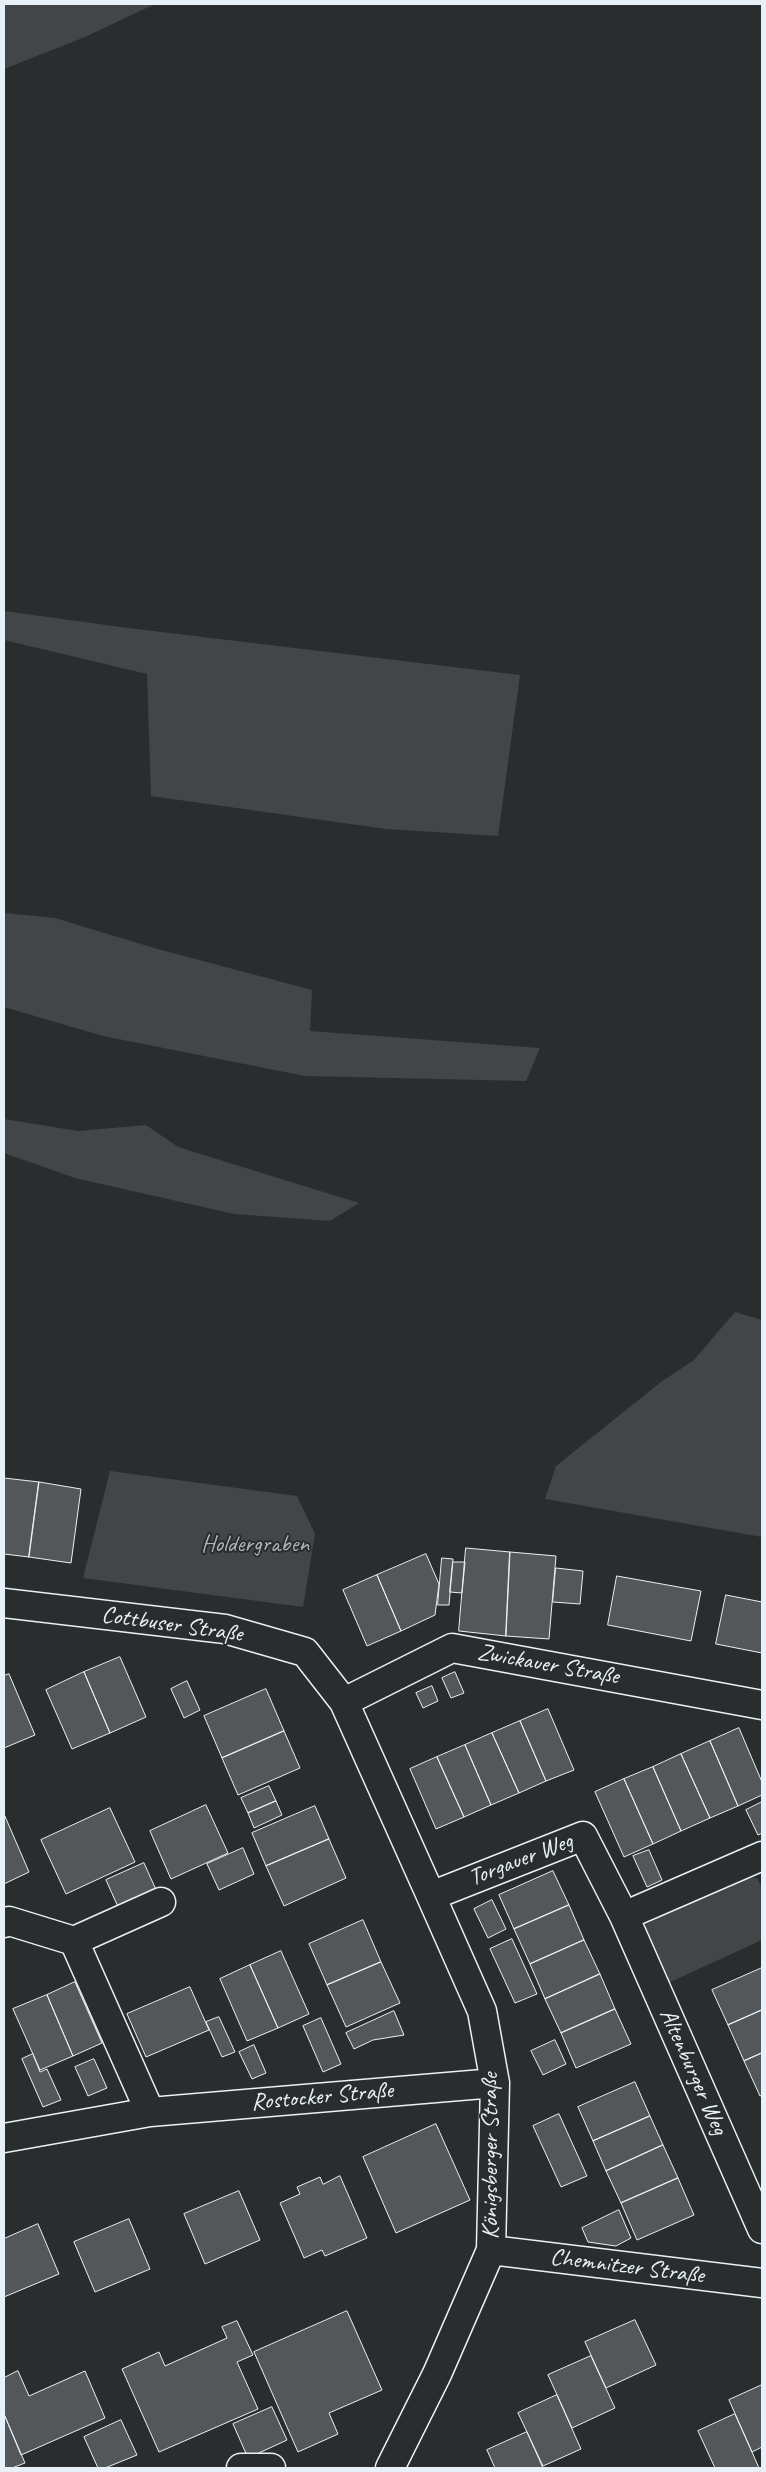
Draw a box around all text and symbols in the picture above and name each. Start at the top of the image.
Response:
park label: Holdergraben [201,1531,309,1559]
street label: Cottbuser Straße [100,1601,244,1649]
street label: Zwickauer Straße [475,1638,621,1692]
street label: Torgauer Weg [465,1827,577,1893]
street label: Altenburger Weg [652,2004,734,2140]
street label: Königsberger Straße [477,2073,505,2239]
street label: Rostocker Straße [250,2076,394,2118]
street label: Chemnitzer Straße [549,2243,705,2291]

